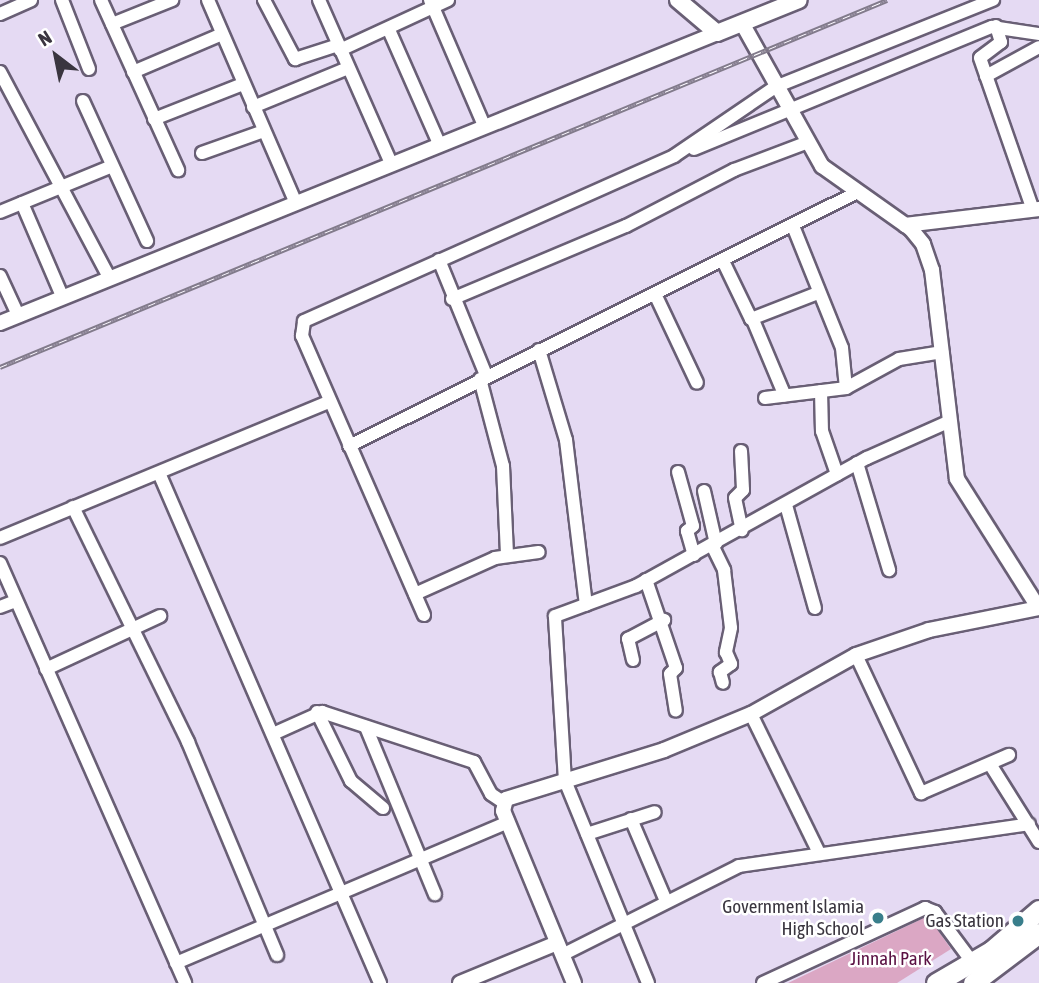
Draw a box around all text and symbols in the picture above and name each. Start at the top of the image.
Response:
north arrow [21,21,91,91]
text: N [34,26,55,50]
place label: Government Islamia High School [722,896,864,940]
marker: Government Islamia High School [870,910,886,926]
place label: Gas Station [926,910,1004,932]
marker: Gas Station [1010,913,1026,929]
park label: Jinnah Park [850,948,932,970]

